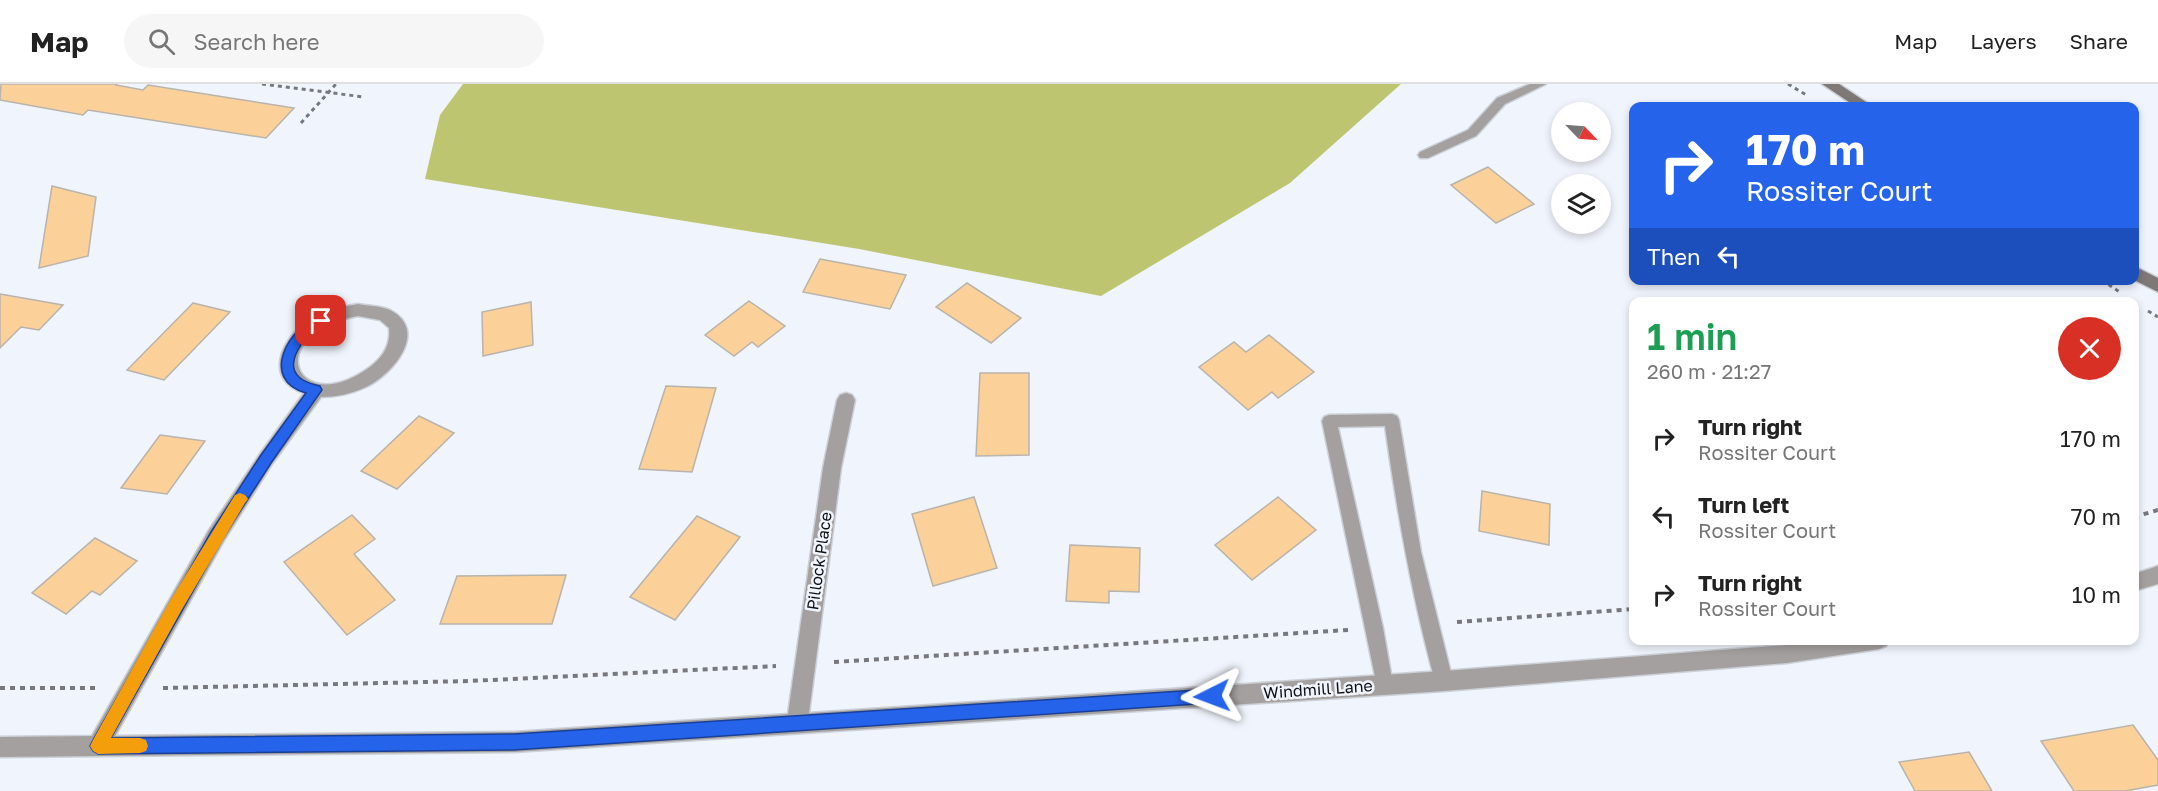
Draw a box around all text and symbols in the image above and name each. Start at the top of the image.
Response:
search box [124,14,544,68]
text: Map [30,25,88,58]
icon: search [145,25,178,58]
text: Search here [193,28,319,55]
text: Map [1894,28,1937,54]
text: Layers [1970,28,2037,54]
text: Share [2070,28,2128,54]
north arrow [1551,102,1611,162]
map controls [1551,102,1611,234]
text: 170 m [1746,124,1865,174]
icon: right [1647,126,1725,204]
button: layers [1551,174,1611,234]
text: Rossiter Court [1746,175,1933,207]
icon: left [1712,240,1745,273]
text: Then [1647,243,1700,270]
pin [295,295,346,346]
icon: arrive [304,304,337,337]
text: 1 min [1647,315,1737,358]
button: close [2058,317,2121,380]
text: 260 m · 21:27 [1647,359,1771,383]
text: Turn right [1698,413,1802,440]
icon: right [1647,422,1680,455]
text: 170 m [2060,425,2121,452]
text: Rossiter Court [1698,440,1836,464]
text: Turn left [1698,491,1789,518]
icon: left [1647,500,1680,533]
text: 70 m [2071,503,2121,530]
street label: Pillock Place [802,511,836,611]
text: Rossiter Court [1698,518,1836,542]
text: Turn right [1698,569,1802,596]
icon: right [1647,578,1680,611]
text: 10 m [2072,581,2121,608]
text: Rossiter Court [1698,596,1836,620]
position arrow [1180,664,1244,728]
street label: Windmill Lane [1263,675,1373,703]

